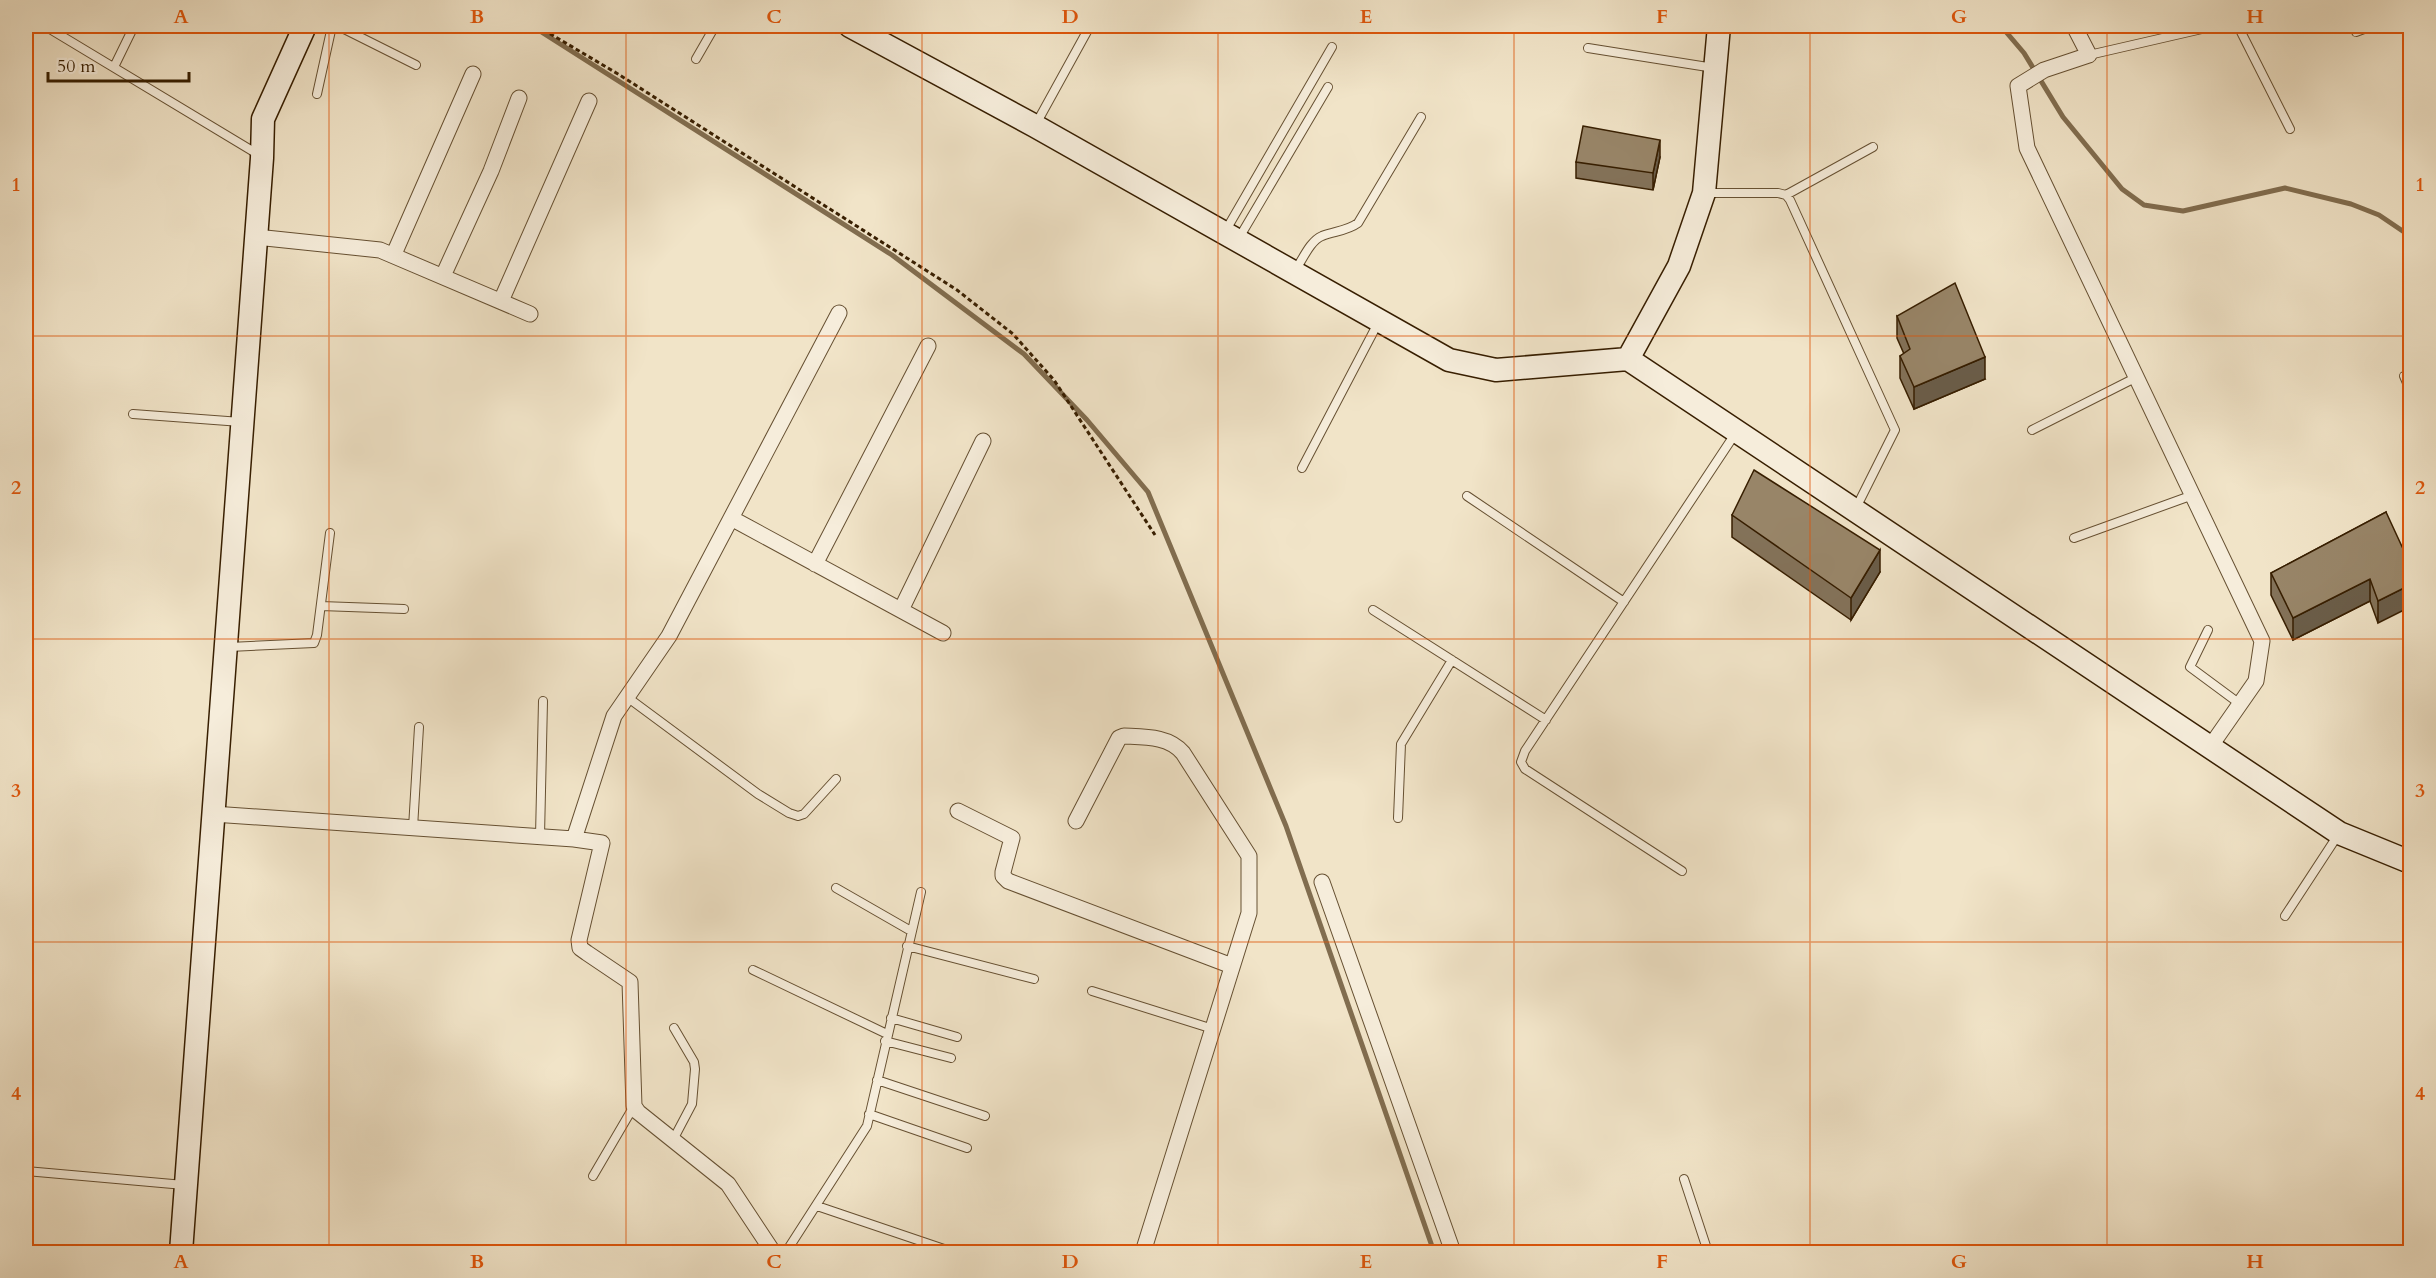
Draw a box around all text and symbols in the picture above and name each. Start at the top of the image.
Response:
text: A [173,3,189,30]
text: B [470,3,484,30]
text: C [766,3,782,30]
text: D [1061,3,1079,30]
text: E [1360,3,1372,30]
text: F [1656,3,1668,30]
text: G [1951,3,1967,30]
text: H [2246,3,2264,30]
scale bar [48,45,189,83]
text: 50 m [57,54,96,79]
text: 1 [11,171,21,198]
text: 1 [2415,171,2425,198]
text: 2 [11,474,21,501]
text: 2 [2415,474,2425,501]
text: 3 [11,777,21,804]
text: 3 [2415,777,2425,804]
text: 4 [11,1080,21,1107]
text: 4 [2415,1080,2425,1107]
text: A [173,1248,189,1275]
text: B [470,1248,484,1275]
text: C [766,1248,782,1275]
text: D [1061,1248,1079,1275]
text: E [1360,1248,1372,1275]
text: F [1656,1248,1668,1275]
text: G [1951,1248,1967,1275]
text: H [2246,1248,2264,1275]

